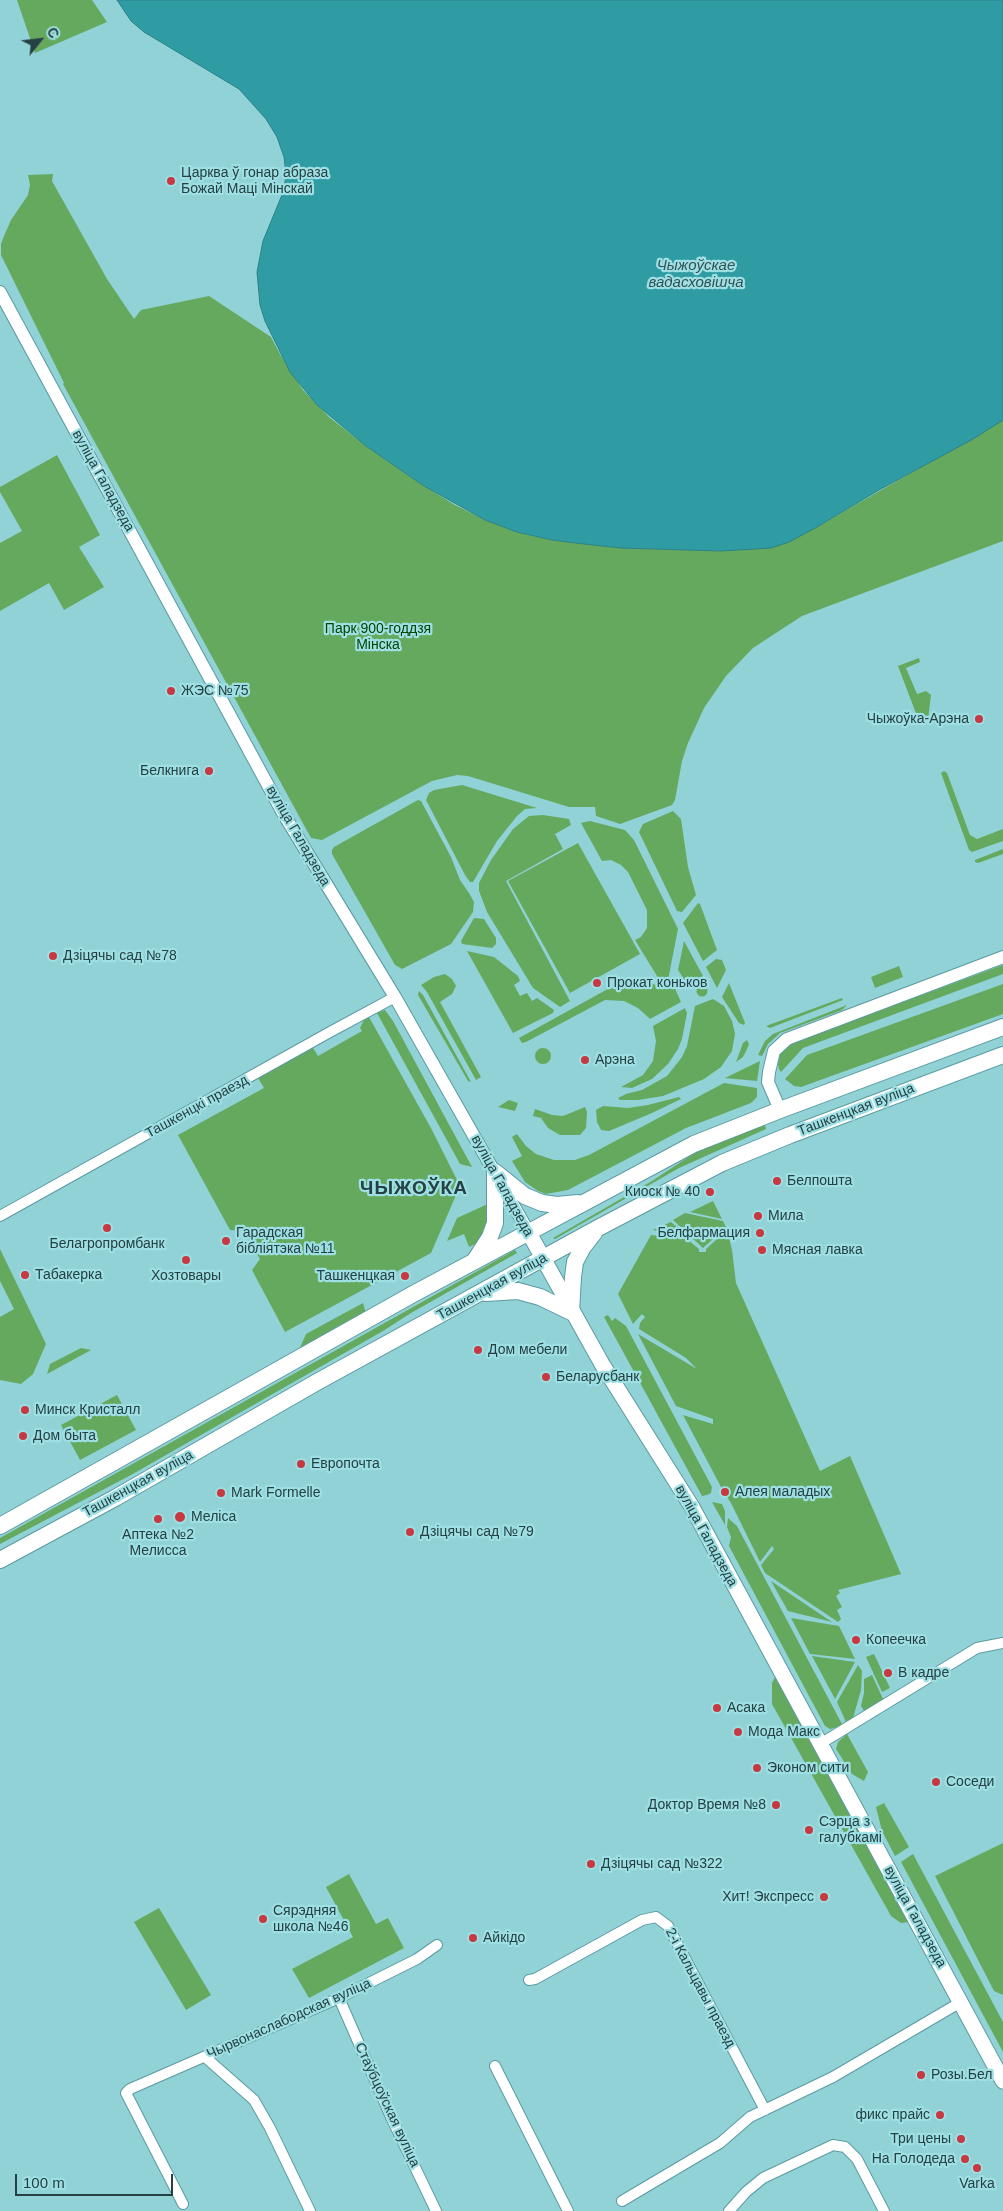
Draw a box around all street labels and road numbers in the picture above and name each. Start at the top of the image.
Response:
street label: вуліца Галадзеда [68,427,138,535]
street label: вуліца Галадзеда [262,783,334,889]
street label: Ташкенцкі праезд [143,1072,251,1142]
street label: Ташкенцкая вуліца [795,1080,917,1140]
street label: вуліца Галадзеда [467,1132,537,1240]
street label: Ташкенцкая вуліца [434,1250,550,1324]
street label: Ташкенцкая вуліца [80,1447,196,1521]
street label: вуліца Галадзеда [671,1482,741,1590]
street label: вуліца Галадзеда [880,1863,950,1971]
street label: 2-і Кальцавы праезд [661,1925,739,2051]
street label: Чырвонаслабодская вуліца [204,1975,374,2063]
street label: Стаўбцоўская вуліца [351,2040,423,2170]

